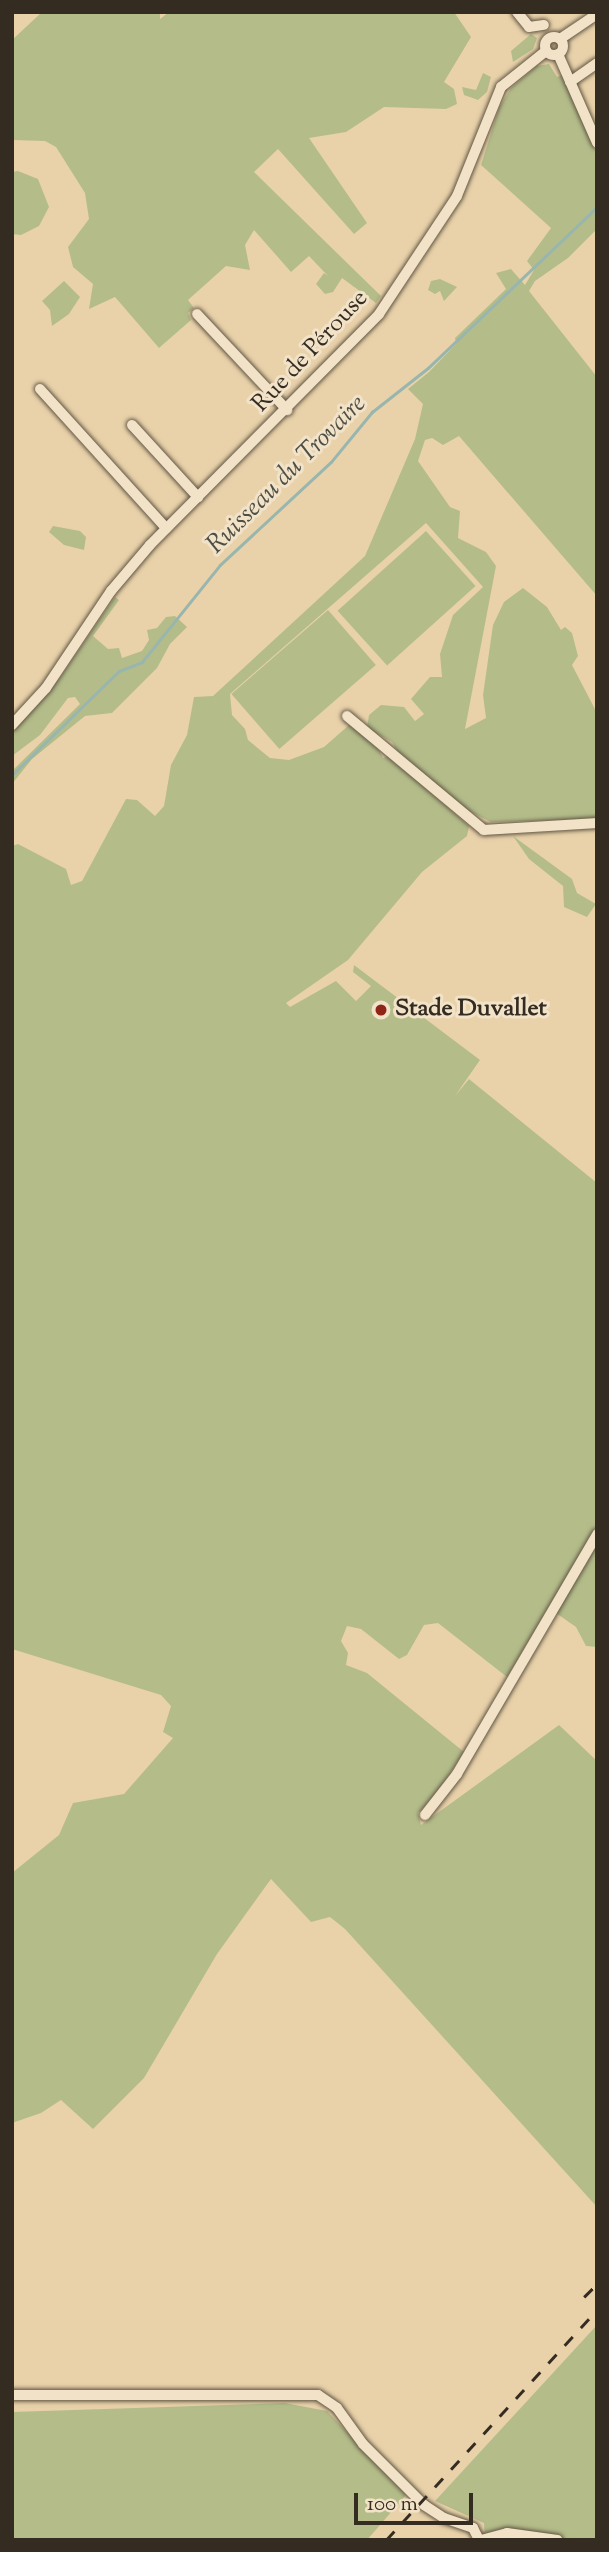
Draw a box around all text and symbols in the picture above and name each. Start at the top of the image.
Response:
street label: Rue de Pérouse [247,285,375,419]
water label: Ruisseau du Trovaire [201,389,373,561]
place label: Stade Duvallet [395,996,547,1024]
marker: Stade Duvallet [373,1002,389,1018]
scale bar [357,2478,476,2522]
text: 100 m [367,2490,418,2520]

